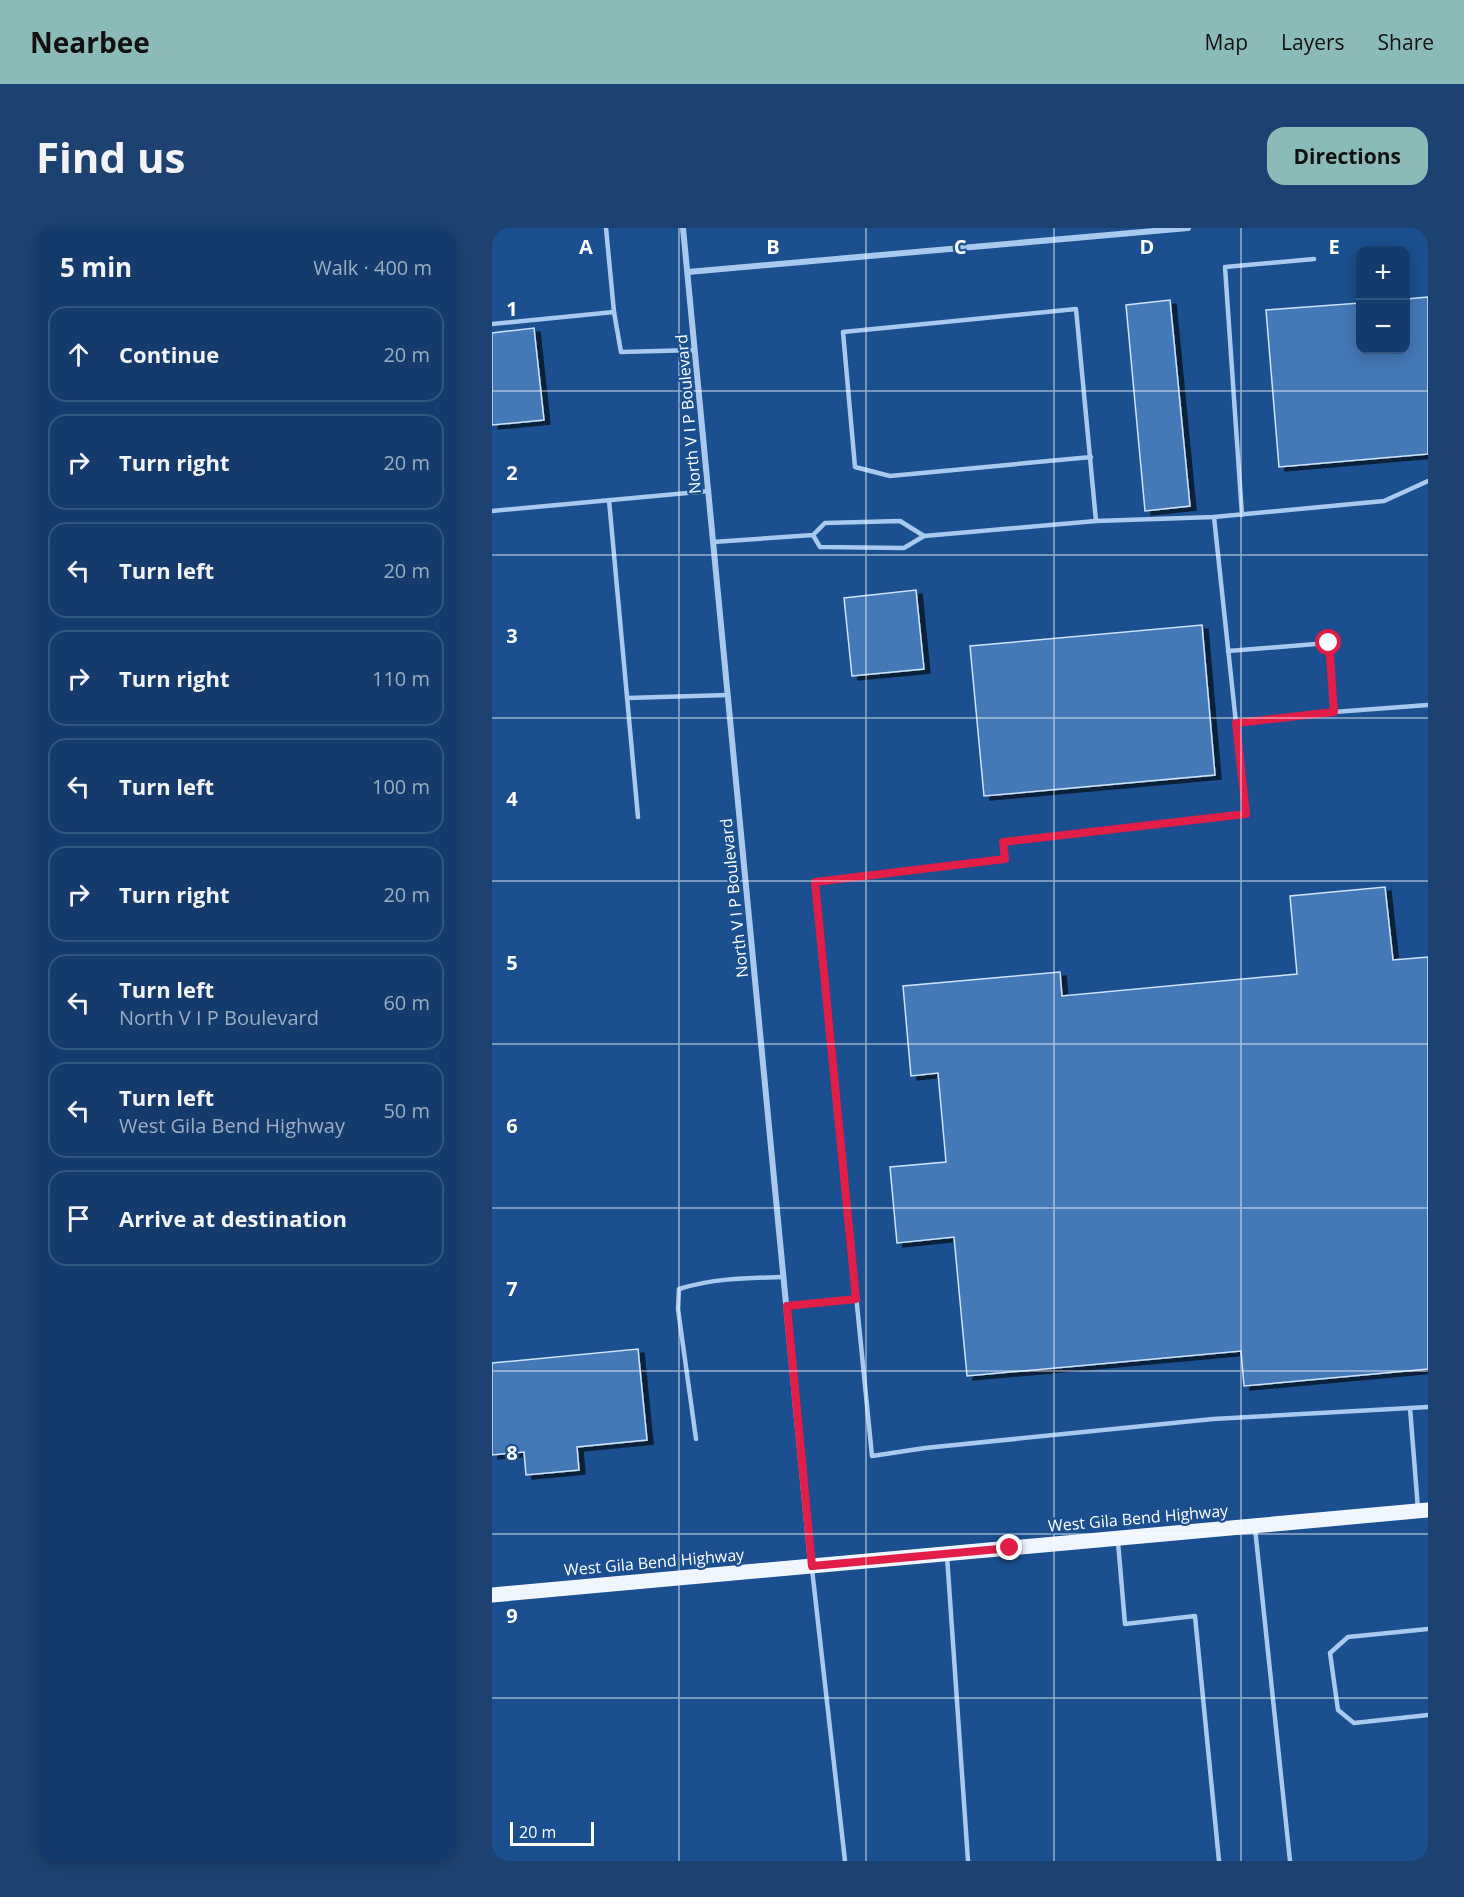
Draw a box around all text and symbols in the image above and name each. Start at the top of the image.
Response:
text: Nearbee [30,23,150,61]
text: Map [1205,28,1248,56]
text: Layers [1281,28,1345,56]
text: Share [1378,28,1434,56]
button: Directions [1267,127,1428,185]
text: Find us [36,128,185,185]
text: A [579,233,593,260]
text: B [766,233,780,260]
text: C [954,233,967,260]
text: D [1140,233,1154,260]
text: E [1328,233,1340,260]
map controls [1356,246,1410,354]
button: + [1356,246,1410,300]
text: 5 min [60,249,132,285]
text: Walk · 400 m [313,254,432,281]
text: 1 [506,295,518,322]
button: − [1356,300,1410,354]
street label: North V I P Boulevard [670,333,706,495]
icon: ahead [62,338,95,371]
text: Continue [119,339,219,369]
text: 20 m [383,341,430,368]
icon: right [62,446,95,479]
text: Turn right [119,447,230,477]
text: 20 m [383,449,430,476]
text: 2 [506,459,518,486]
icon: left [62,554,95,587]
text: Turn left [119,555,214,585]
text: 20 m [383,557,430,584]
text: 3 [506,622,518,649]
route start [1315,629,1341,655]
icon: right [62,662,95,695]
text: Turn right [119,663,230,693]
text: 110 m [372,665,430,692]
icon: left [62,770,95,803]
text: Turn left [119,771,214,801]
text: 100 m [372,773,430,800]
text: 4 [506,785,518,812]
street label: North V I P Boulevard [715,817,753,979]
icon: right [62,878,95,911]
text: Turn right [119,879,230,909]
text: 20 m [383,881,430,908]
text: 5 [506,949,518,976]
text: Turn left [119,974,214,1004]
icon: left [62,986,95,1019]
text: 60 m [383,989,430,1016]
text: North V I P Boulevard [119,1004,319,1031]
text: Turn left [119,1082,214,1112]
icon: left [62,1094,95,1127]
text: 50 m [383,1097,430,1124]
text: West Gila Bend Highway [119,1112,345,1139]
text: 6 [506,1112,518,1139]
icon: arrive [62,1202,95,1235]
text: Arrive at destination [119,1203,347,1233]
text: 7 [506,1275,518,1302]
text: 8 [506,1439,518,1466]
street label: West Gila Bend Highway [1047,1499,1230,1537]
route end [996,1534,1022,1560]
street label: West Gila Bend Highway [563,1543,746,1581]
text: 9 [506,1602,518,1629]
scale bar [510,1819,594,1846]
text: 20 m [519,1821,556,1843]

